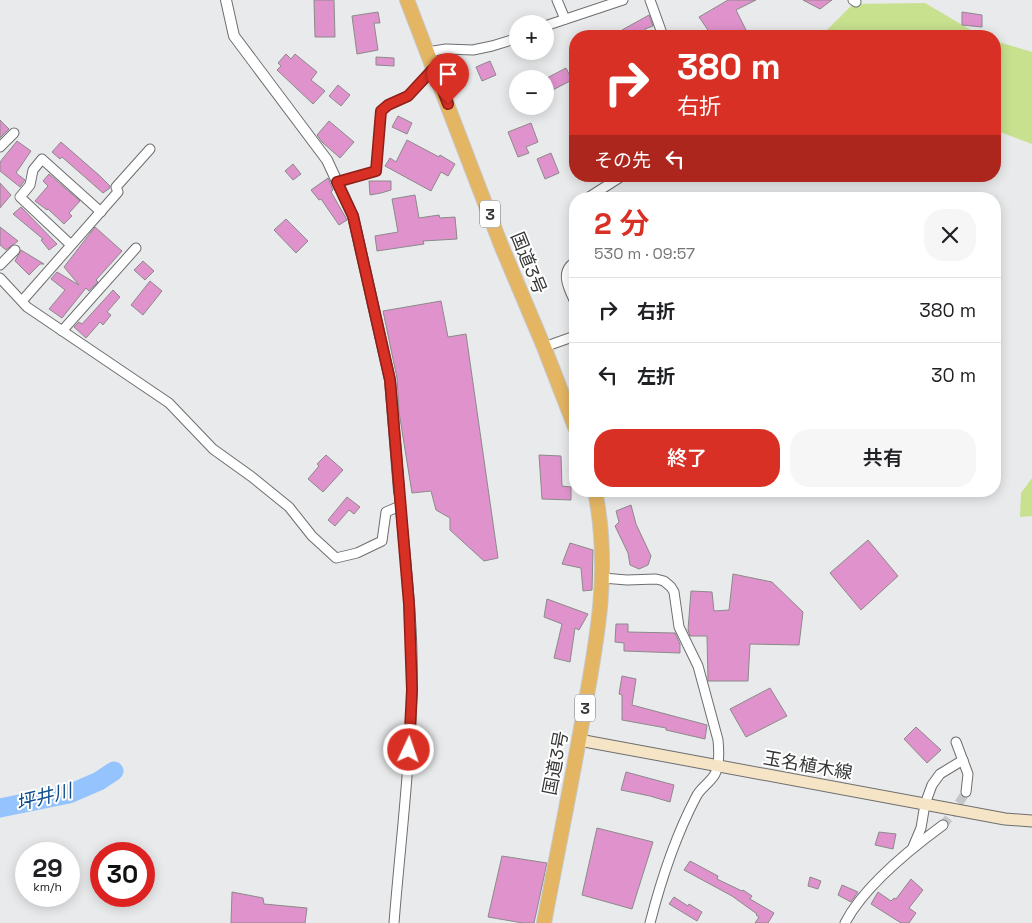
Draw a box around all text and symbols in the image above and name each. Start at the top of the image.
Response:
map controls [509,15,554,115]
button: + [509,15,554,60]
text: 380 m [677,45,781,89]
icon: right [594,50,659,115]
pin [427,53,469,104]
icon: arrive [434,60,462,88]
button: − [509,70,554,115]
text: 右折 [677,92,721,120]
icon: left [661,145,689,173]
text: その先 [594,148,651,173]
road number: 3 [480,200,500,228]
text: 2 分 [594,204,649,243]
button: close [924,209,976,261]
street label: 国道3号 [506,229,552,297]
text: 530 m · 09:57 [594,243,695,264]
icon: right [594,296,622,324]
text: 380 m [919,298,976,323]
text: 右折 [637,299,675,324]
icon: left [594,361,622,389]
text: 30 m [931,363,976,388]
text: 左折 [637,364,675,389]
button: 終了 [594,429,780,487]
button: 共有 [790,429,976,487]
road number: 3 [575,694,595,721]
position arrow [382,723,434,775]
street label: 国道3号 [538,729,572,797]
street label: 玉名植木線 [762,746,854,784]
water label: 坪井川 [13,777,77,816]
speed limit sign: 30 [90,842,155,907]
text: 29 [32,852,63,884]
text: km/h [33,879,62,895]

